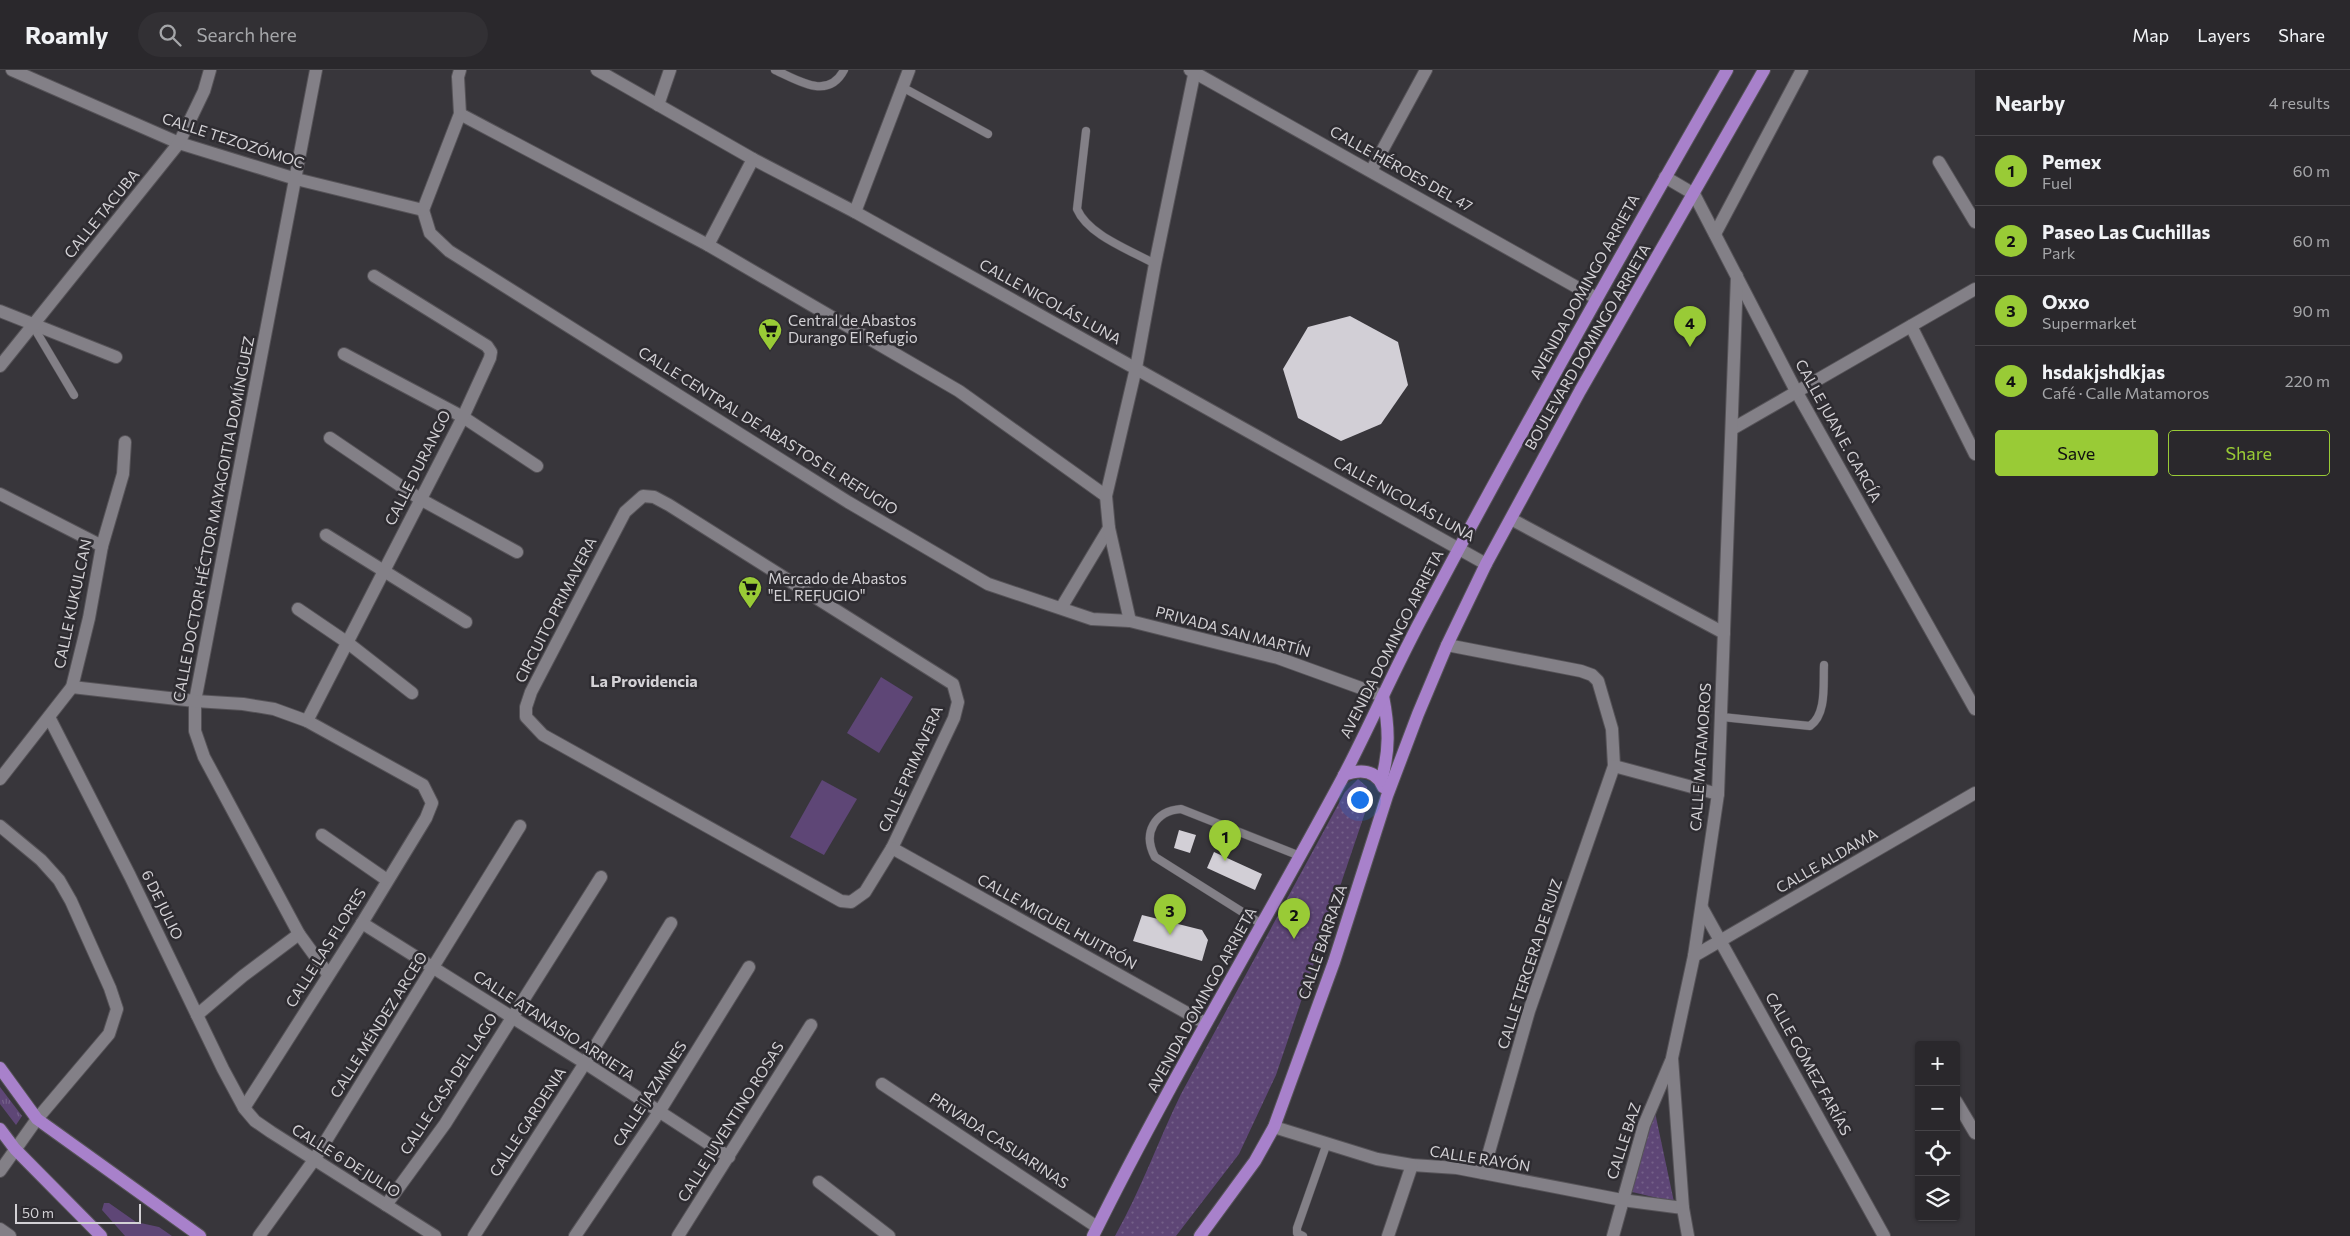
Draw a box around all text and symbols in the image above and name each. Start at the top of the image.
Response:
search box [138,12,488,57]
text: Roamly [25,20,108,49]
icon: search [156,21,184,49]
text: Search here [196,23,297,46]
text: Map [2132,24,2169,46]
text: Layers [2197,24,2250,46]
text: Share [2278,24,2325,46]
text: Nearby [1995,90,2065,115]
text: 4 results [2269,93,2330,112]
street label: CALLE TEZOZÓMOC [160,108,307,172]
street label: CALLE HÉROES DEL 47 [1327,120,1477,215]
text: Pemex [2042,150,2101,173]
text: 1 [2007,161,2015,180]
text: 60 m [2293,161,2330,180]
street label: CALLE TACUBA [60,165,143,261]
text: Fuel [2042,173,2072,192]
street label: AVENIDA DOMINGO ARRIETA [1526,191,1643,382]
text: Paseo Las Cuchillas [2042,220,2210,243]
text: 2 [2006,231,2016,250]
text: 60 m [2293,231,2330,250]
street label: BOULEVARD DOMINGO ARRIETA [1521,240,1654,453]
text: Park [2042,243,2075,262]
street label: CALLE NICOLÁS LUNA [976,254,1125,348]
text: Oxxo [2042,290,2090,313]
text: 3 [2006,301,2016,320]
text: 90 m [2293,301,2330,320]
pin: 4 [1674,306,1706,347]
place label: Central de Abastos Durango El Refugio [788,311,918,346]
text: Supermarket [2042,313,2137,332]
supermarket icon: Central de Abastos Durango El Refugio [757,317,783,351]
street label: CALLE DOCTOR HÉCTOR MAYAGOITIA DOMÍNGUEZ [168,334,257,703]
street label: CALLE CENTRAL DE ABASTOS EL REFUGIO [635,342,902,518]
street label: CALLE JUAN E. GARCÍA [1792,356,1886,505]
text: hsdakjshdkjas [2042,360,2165,383]
text: 4 [2006,371,2016,390]
text: 220 m [2285,371,2330,390]
text: Café · Calle Matamoros [2042,383,2209,402]
street label: CALLE DURANGO [380,407,454,528]
button: Save [1995,430,2158,476]
button: Share [2168,430,2330,476]
street label: CALLE NICOLÁS LUNA [1330,451,1479,545]
street label: CIRCUITO PRIMAVERA [511,534,600,685]
street label: CALLE KUKULCAN [50,537,95,670]
street label: AVENIDA DOMINGO ARRIETA [1336,546,1447,741]
place label: Mercado de Abastos "EL REFUGIO" [768,569,907,604]
supermarket icon: Mercado de Abastos "EL REFUGIO" [737,575,763,609]
street label: PRIVADA SAN MARTÍN [1154,601,1313,660]
district label: La Providencia [590,671,698,690]
street label: CALLE MATAMOROS [1686,682,1714,832]
street label: CALLE PRIMAVERA [874,703,946,835]
your location [1347,787,1373,813]
pin: 1 [1209,820,1241,861]
street label: CALLE ALDAMA [1773,824,1880,896]
street label: 6 DE JULIO [138,867,187,942]
street label: CALLE MIGUEL HUITRÓN [974,869,1141,973]
street label: CALLE TERCERA DE RUIZ [1493,876,1565,1051]
street label: CALLE BARRAZA [1294,882,1350,1002]
street label: CALLE LAS FLORES [281,884,369,1010]
pin: 3 [1154,894,1186,935]
pin: 2 [1278,898,1310,939]
street label: AVENIDA DOMINGO ARRIETA [1143,904,1260,1095]
street label: CALLE MÉNDEZ ARCEO [325,948,430,1101]
street label: CALLE ATANASIO ARRIETA [470,966,639,1084]
street label: CALLE GÓMEZ FARÍAS [1762,988,1857,1138]
street label: CALLE CASA DEL LAGO [396,1009,501,1158]
street label: CALLE JAZMINES [608,1037,690,1149]
street label: CALLE JUVENTINO ROSAS [673,1038,787,1205]
map controls [1915,1041,1960,1221]
button: + [1915,1041,1960,1086]
street label: CALLE GARDENIA [485,1063,569,1180]
button: − [1915,1086,1960,1131]
street label: PRIVADA CASUARINAS [927,1088,1073,1192]
street label: CALLE BAZ [1602,1100,1644,1181]
street label: CALLE 6 DE JULIO [289,1119,404,1201]
button: locate [1915,1131,1960,1176]
street label: CALLE RAYÓN [1429,1140,1532,1175]
button: layers [1915,1176,1960,1221]
scale bar [15,1201,141,1224]
text: 50 m [22,1204,54,1221]

